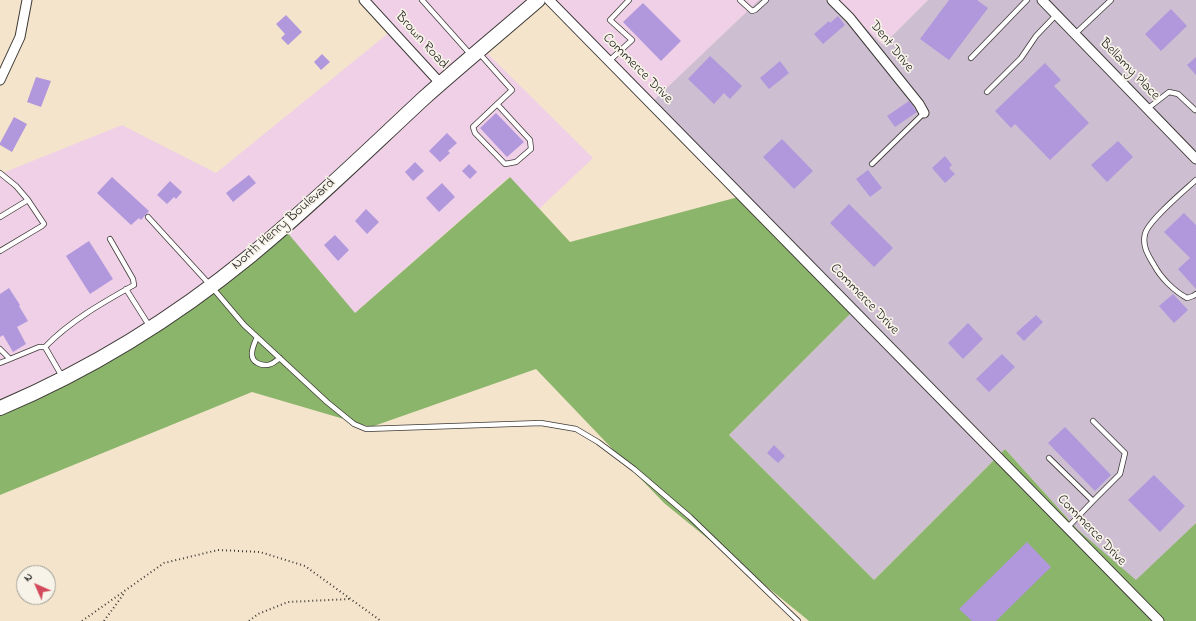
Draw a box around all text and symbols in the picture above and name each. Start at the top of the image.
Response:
street label: Brown Road [391,9,451,73]
street label: Dent Drive [865,18,917,76]
street label: Commerce Drive [598,30,676,108]
street label: Bellamy Place [1095,35,1163,105]
street label: North Henry Boulevard [229,176,339,274]
street label: Commerce Drive [826,261,902,339]
street label: Commerce Drive [1053,492,1129,570]
north arrow [16,565,56,605]
text: N [20,569,37,586]

